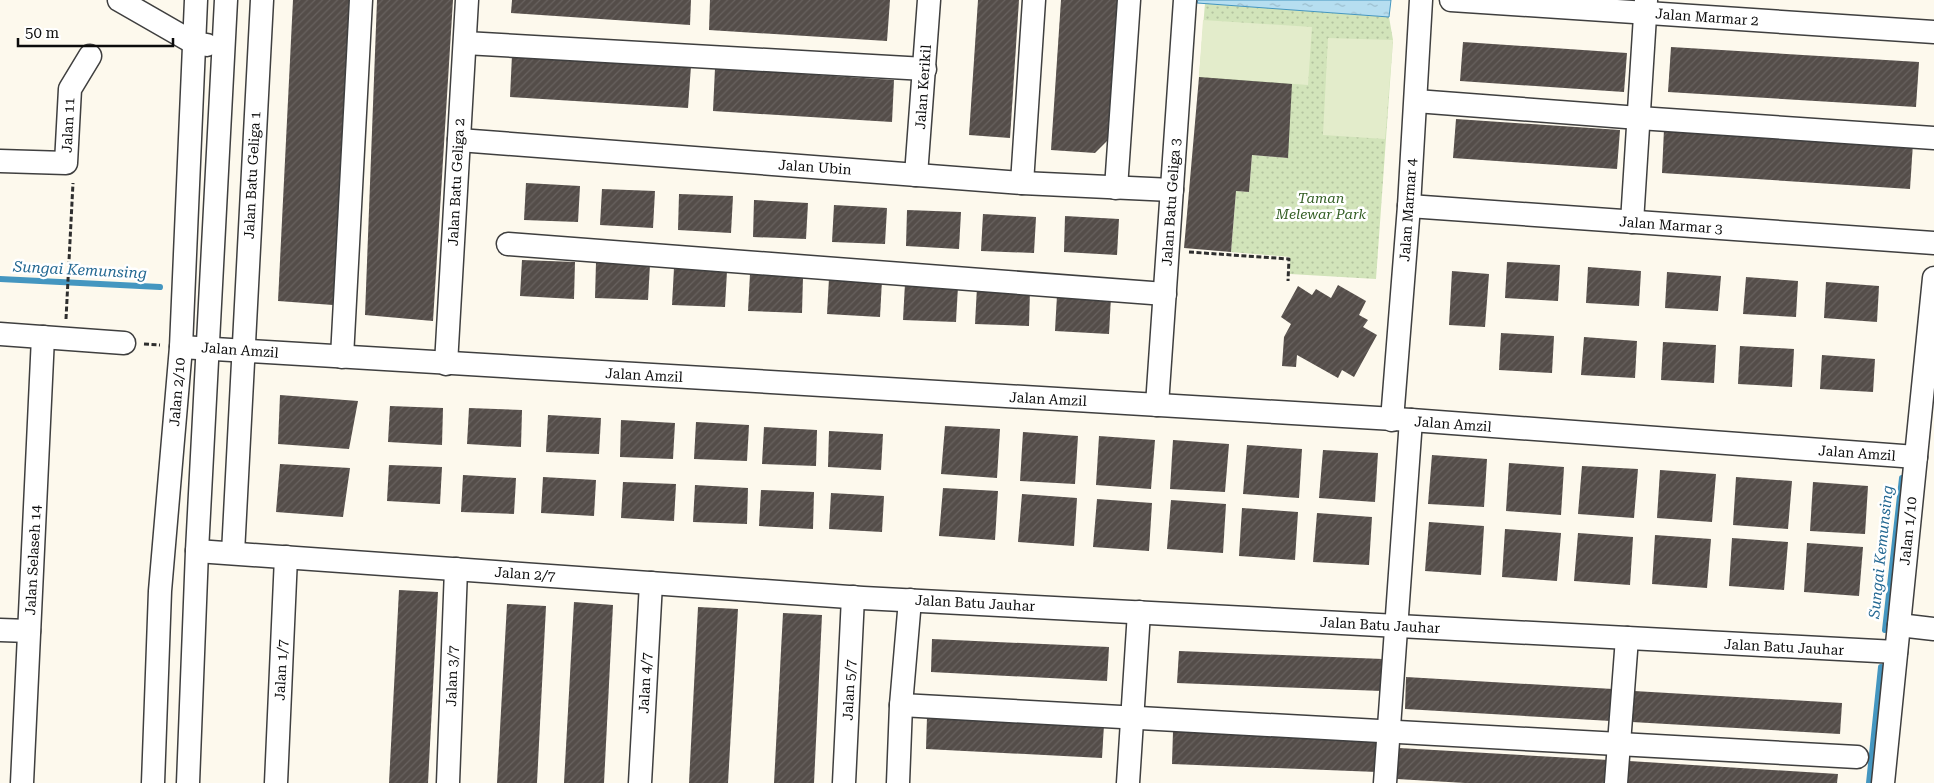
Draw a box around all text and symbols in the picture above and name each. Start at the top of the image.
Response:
street label: Jalan Marmar 2 [1655,5,1759,29]
scale bar [18,15,172,47]
text: 50 m [25,24,60,42]
street label: Jalan Kerikil [912,43,934,130]
street label: Jalan 11 [59,97,77,153]
street label: Jalan Batu Geliga 1 [241,110,263,239]
street label: Jalan Batu Geliga 2 [445,117,467,246]
street label: Jalan Batu Geliga 3 [1159,137,1183,266]
street label: Jalan Ubin [778,156,852,178]
street label: Jalan Marmar 4 [1396,158,1420,262]
park label: Taman Melewar Park [1275,190,1367,222]
street label: Jalan Marmar 3 [1619,213,1723,237]
water label: Sungai Kemunsing [12,257,147,282]
street label: Jalan Amzil [201,339,280,361]
street label: Jalan 2/10 [166,357,188,427]
street label: Jalan Amzil [605,365,684,385]
street label: Jalan Amzil [1009,389,1088,409]
street label: Jalan Amzil [1414,413,1493,435]
street label: Jalan Amzil [1818,442,1897,464]
water label: Sungai Kemunsing [1865,484,1897,621]
street label: Jalan 1/10 [1896,496,1920,566]
street label: Jalan Selaseh 14 [22,504,44,616]
street label: Jalan 2/7 [494,564,556,584]
street label: Jalan Batu Jauhar [915,592,1036,614]
street label: Jalan Batu Jauhar [1320,614,1441,636]
street label: Jalan Batu Jauhar [1724,636,1845,658]
street label: Jalan 1/7 [271,639,291,701]
street label: Jalan 3/7 [443,645,461,707]
street label: Jalan 4/7 [635,652,655,714]
street label: Jalan 5/7 [839,659,859,721]

